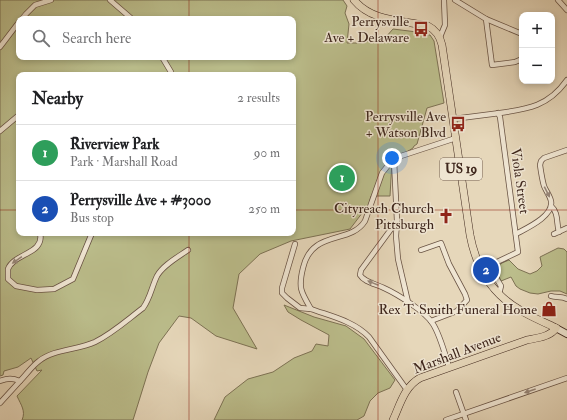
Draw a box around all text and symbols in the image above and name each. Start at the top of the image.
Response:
map controls [519,12,555,84]
button: + [519,12,555,48]
place label: Perrysville Ave + Delaware [323,13,409,46]
search box [16,16,296,60]
bus stop icon: Perrysville Ave + Delaware [412,20,430,38]
icon: search [30,27,52,49]
text: Search here [62,29,131,48]
button: − [519,48,555,84]
text: Nearby [32,88,83,109]
text: 2 results [237,90,280,106]
place label: Perrysville Ave + Watson Blvd [365,108,446,141]
bus stop icon: Perrysville Ave + Watson Blvd [449,115,467,133]
text: Riverview Park [70,135,159,154]
text: 1 [43,145,47,161]
text: 90 m [254,145,280,161]
street label: Viola Street [507,147,533,215]
your location [382,148,402,168]
text: Park · Marshall Road [70,154,178,170]
road number: US 19 [440,158,482,180]
pin: 1 [329,163,355,193]
one-way arrow [544,186,550,198]
text: Perrysville Ave + #3000 [70,191,211,210]
place label: Cityreach Church Pittsburgh [334,200,435,233]
text: 2 [42,201,48,217]
text: 250 m [248,201,280,217]
church icon: Cityreach Church Pittsburgh [437,207,455,225]
text: Bus stop [70,210,114,226]
pin: 2 [473,255,499,285]
one-way arrow [12,256,23,264]
one-way arrow [367,280,379,286]
shop icon: Rex T. Smith Funeral Home [540,300,558,318]
place label: Rex T. Smith Funeral Home [379,301,537,318]
street label: Marshall Avenue [411,328,504,378]
one-way arrow [524,388,536,394]

